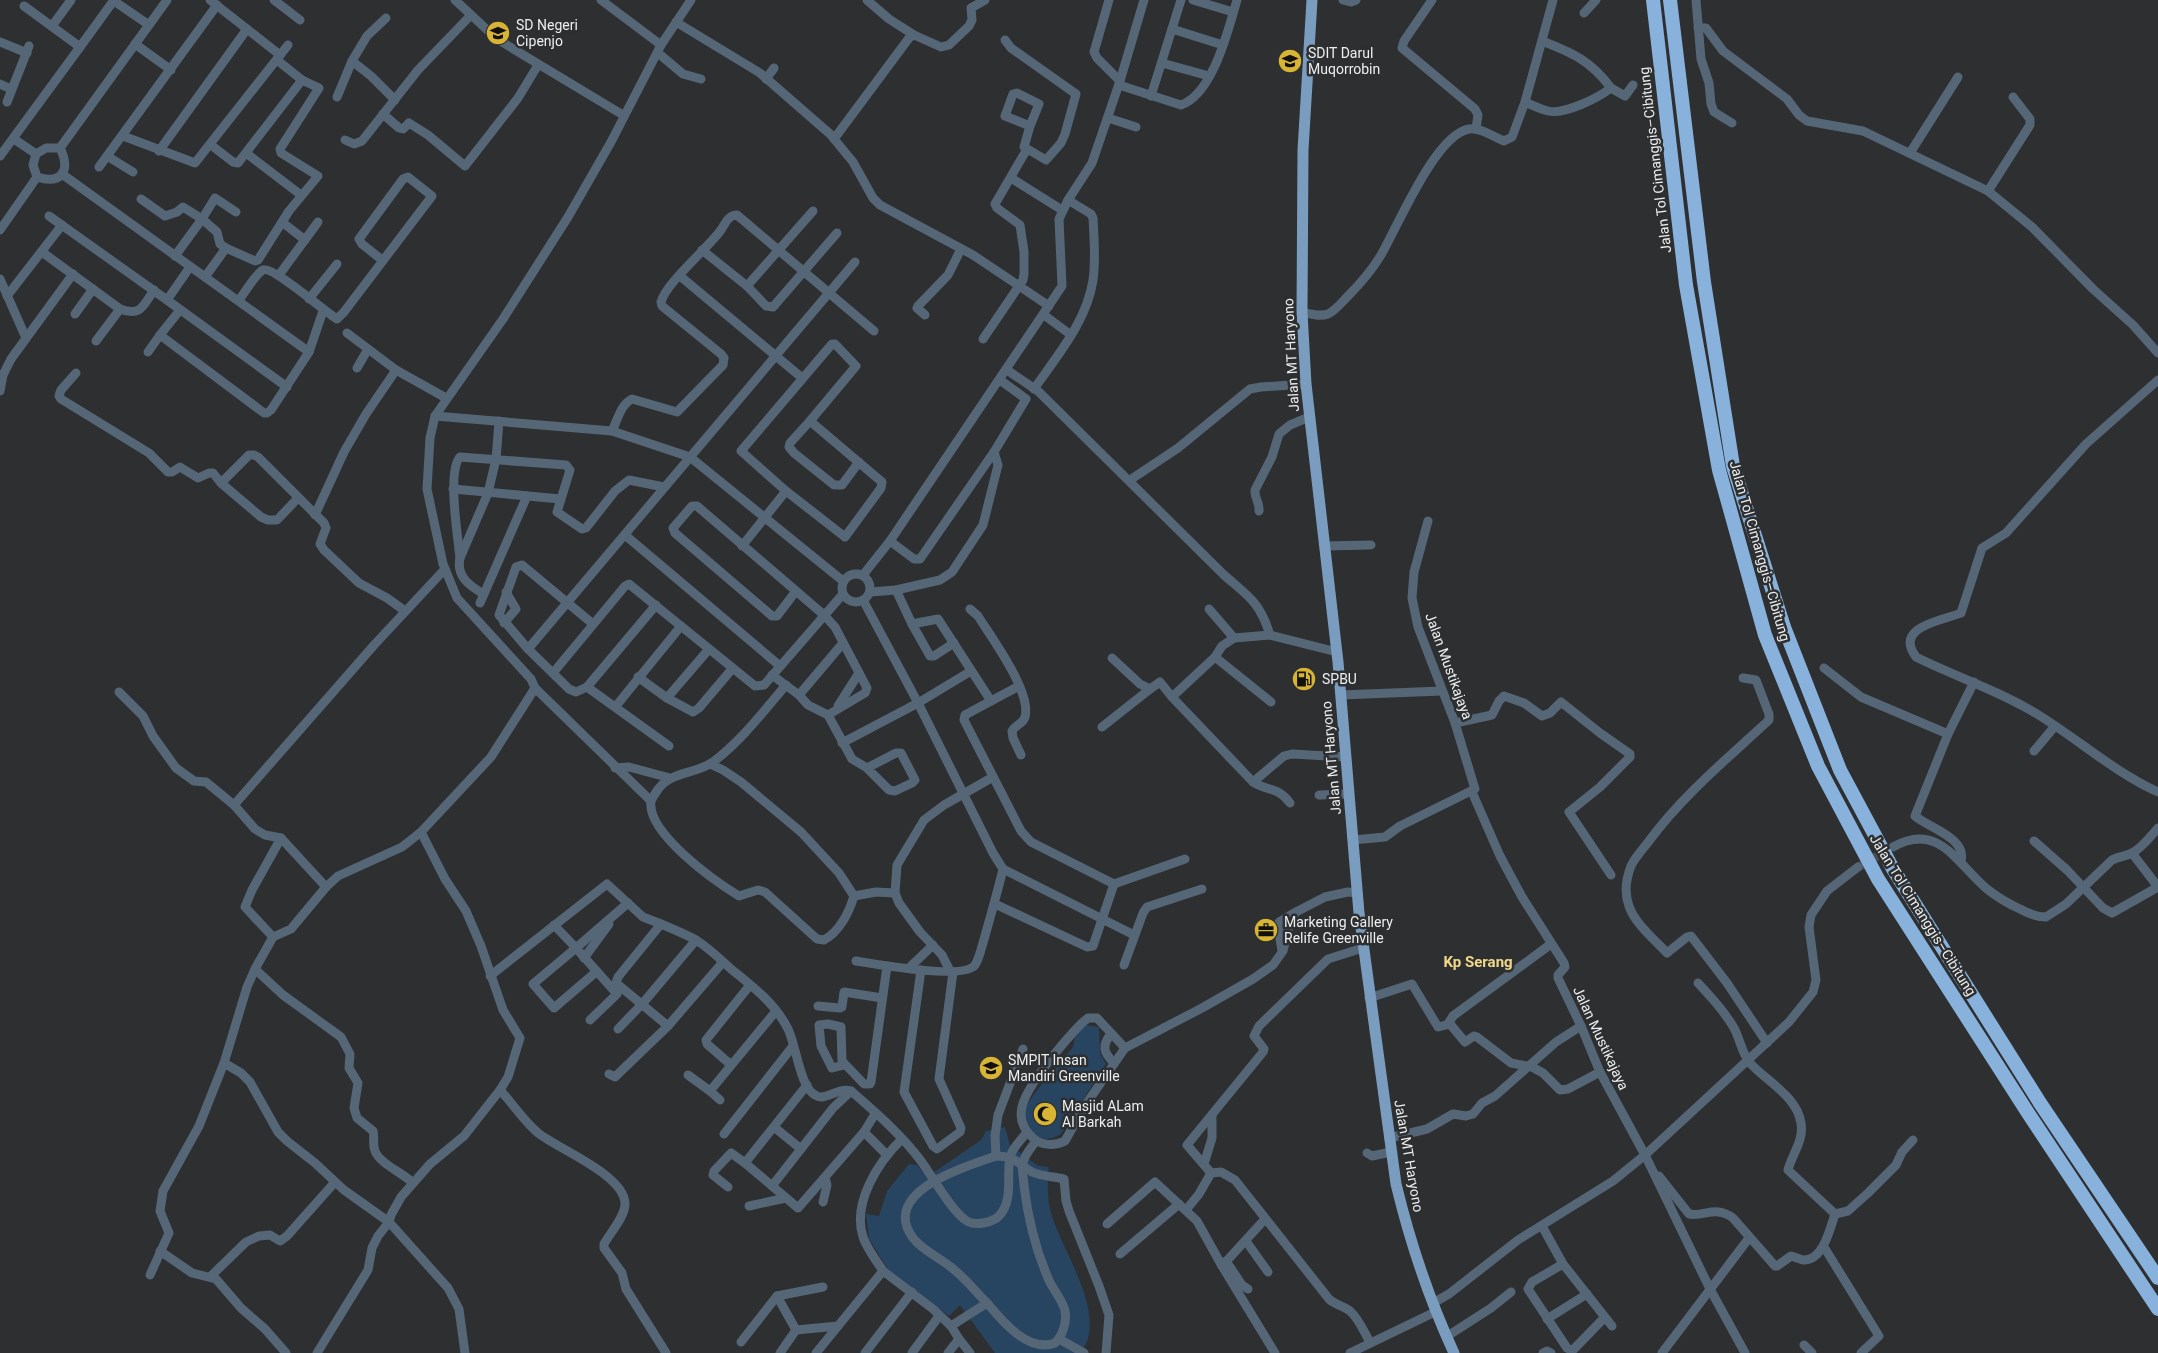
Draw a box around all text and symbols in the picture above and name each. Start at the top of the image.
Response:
place label: SD Negeri Cipenjo [516,17,578,49]
school or university icon: SD Negeri Cipenjo [485,20,511,46]
place label: SDIT Darul Muqorrobin [1308,45,1380,77]
school or university icon: SDIT Darul Muqorrobin [1277,48,1303,74]
street label: Jalan Tol Cimanggis–Cibitung [1636,66,1674,254]
street label: Jalan MT Haryono [1280,298,1302,412]
street label: Jalan Tol Cimanggis–Cibitung [1727,459,1793,643]
street label: Jalan Mustikajaya [1422,610,1476,722]
fuel station icon: SPBU [1291,666,1317,692]
place label: SPBU [1322,671,1357,687]
street label: Jalan MT Haryono [1318,701,1344,815]
street label: Jalan Tol Cimanggis–Cibitung [1867,831,1979,999]
place label: Marketing Gallery Relife Greenville [1284,914,1393,946]
office icon: Marketing Gallery Relife Greenville [1253,917,1279,943]
district label: Kp Serang [1443,953,1513,971]
street label: Jalan Mustikajaya [1570,984,1632,1092]
place label: SMPIT Insan Mandiri Greenville [1008,1052,1120,1084]
school or university icon: SMPIT Insan Mandiri Greenville [978,1055,1004,1081]
place label: Masjid ALam Al Barkah [1062,1098,1144,1130]
street label: Jalan MT Haryono [1391,1099,1427,1213]
mosque icon: Masjid ALam Al Barkah [1032,1101,1058,1127]

